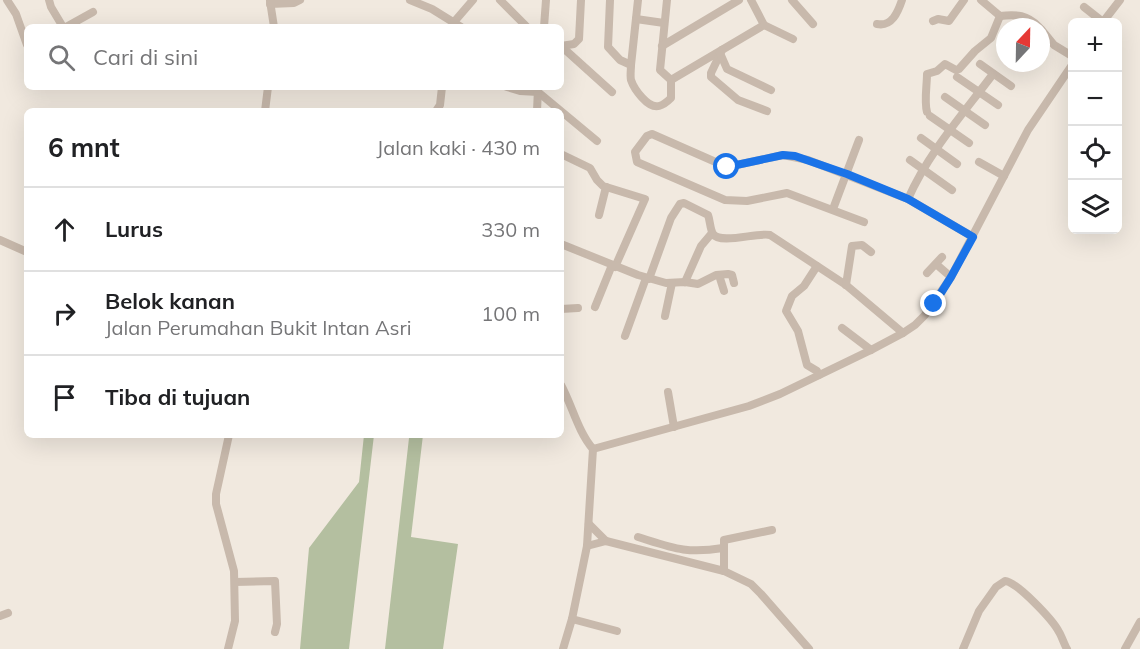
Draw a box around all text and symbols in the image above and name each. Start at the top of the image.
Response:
north arrow [996,18,1050,72]
map controls [1068,18,1122,234]
button: + [1068,18,1122,72]
search box [24,24,564,90]
icon: search [45,41,78,74]
text: Cari di sini [93,43,198,71]
button: − [1068,72,1122,126]
button: locate [1068,126,1122,180]
text: 6 mnt [48,131,120,164]
text: Jalan kaki · 430 m [377,135,540,160]
route start [713,153,739,179]
button: layers [1068,180,1122,234]
icon: ahead [48,213,81,246]
text: Lurus [105,215,163,243]
text: 330 m [481,217,540,242]
text: Belok kanan [105,287,235,315]
route end [920,290,946,316]
icon: right [48,297,81,330]
text: 100 m [481,301,540,326]
text: Jalan Perumahan Bukit Intan Asri [105,315,412,340]
icon: arrive [48,381,81,414]
text: Tiba di tujuan [105,383,250,411]

